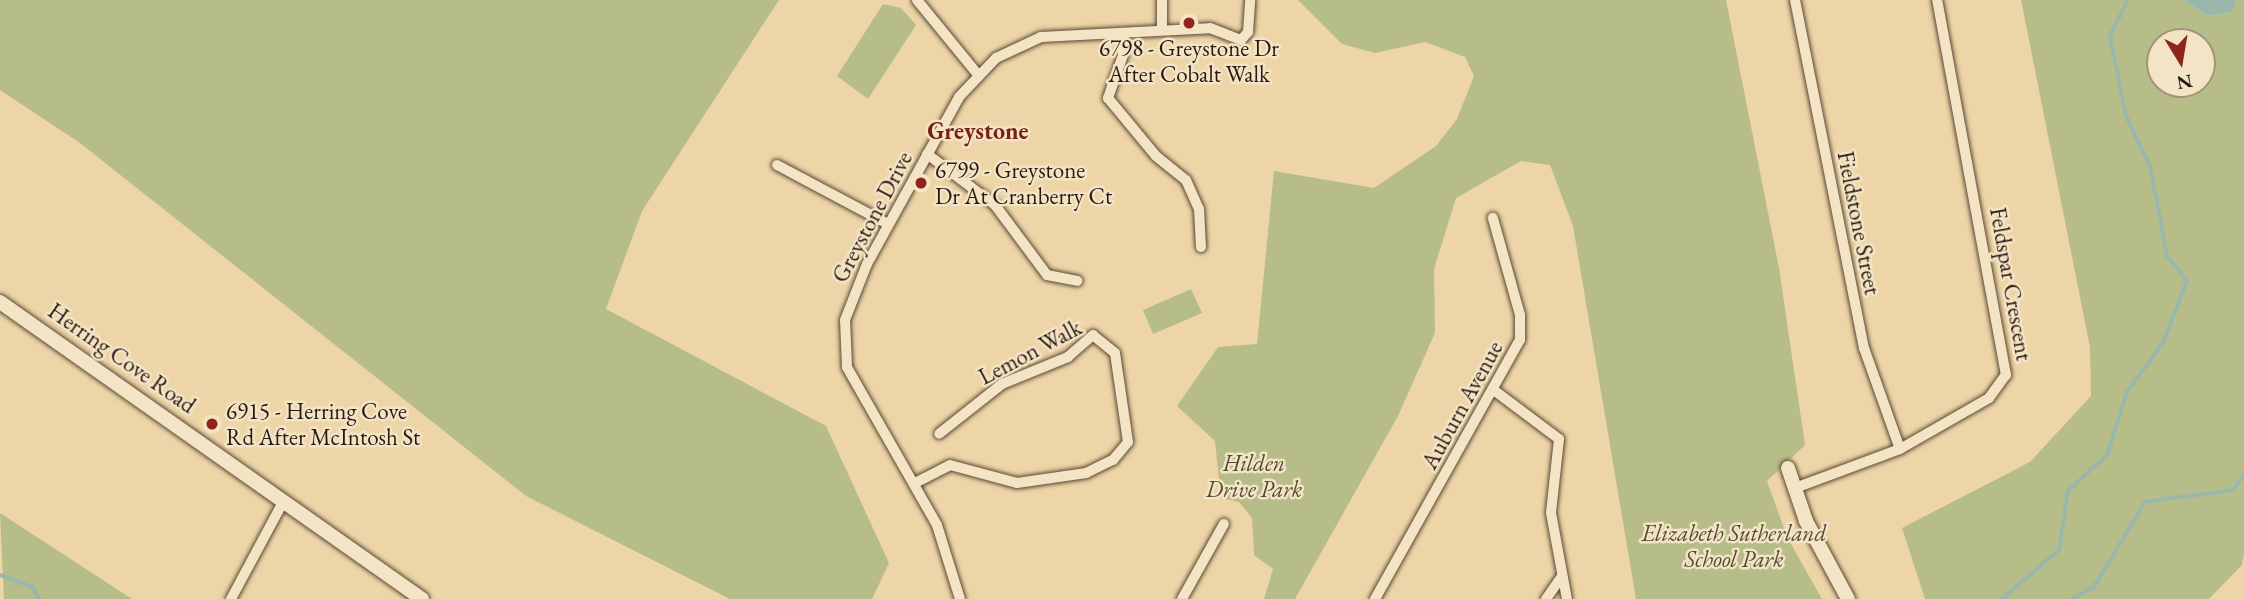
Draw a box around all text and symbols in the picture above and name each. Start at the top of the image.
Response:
marker: 6798 - Greystone Dr After Cobalt Walk [1181,15,1197,31]
north arrow [2146,28,2216,98]
place label: 6798 - Greystone Dr After Cobalt Walk [1099,34,1279,88]
text: N [2175,68,2195,96]
district label: Greystone [927,117,1029,145]
street label: Greystone Drive [826,147,918,287]
street label: Fieldstone Street [1832,149,1886,297]
place label: 6799 - Greystone Dr At Cranberry Ct [935,156,1112,210]
marker: 6799 - Greystone Dr At Cranberry Ct [913,175,929,191]
street label: Feldspar Crescent [1984,205,2038,363]
street label: Herring Cove Road [43,297,201,419]
street label: Lemon Walk [974,313,1086,391]
street label: Auburn Avenue [1415,336,1509,474]
place label: 6915 - Herring Cove Rd After McIntosh St [226,397,420,451]
marker: 6915 - Herring Cove Rd After McIntosh St [204,416,220,432]
park label: Hilden Drive Park [1206,449,1302,503]
park label: Elizabeth Sutherland School Park [1642,519,1826,573]

